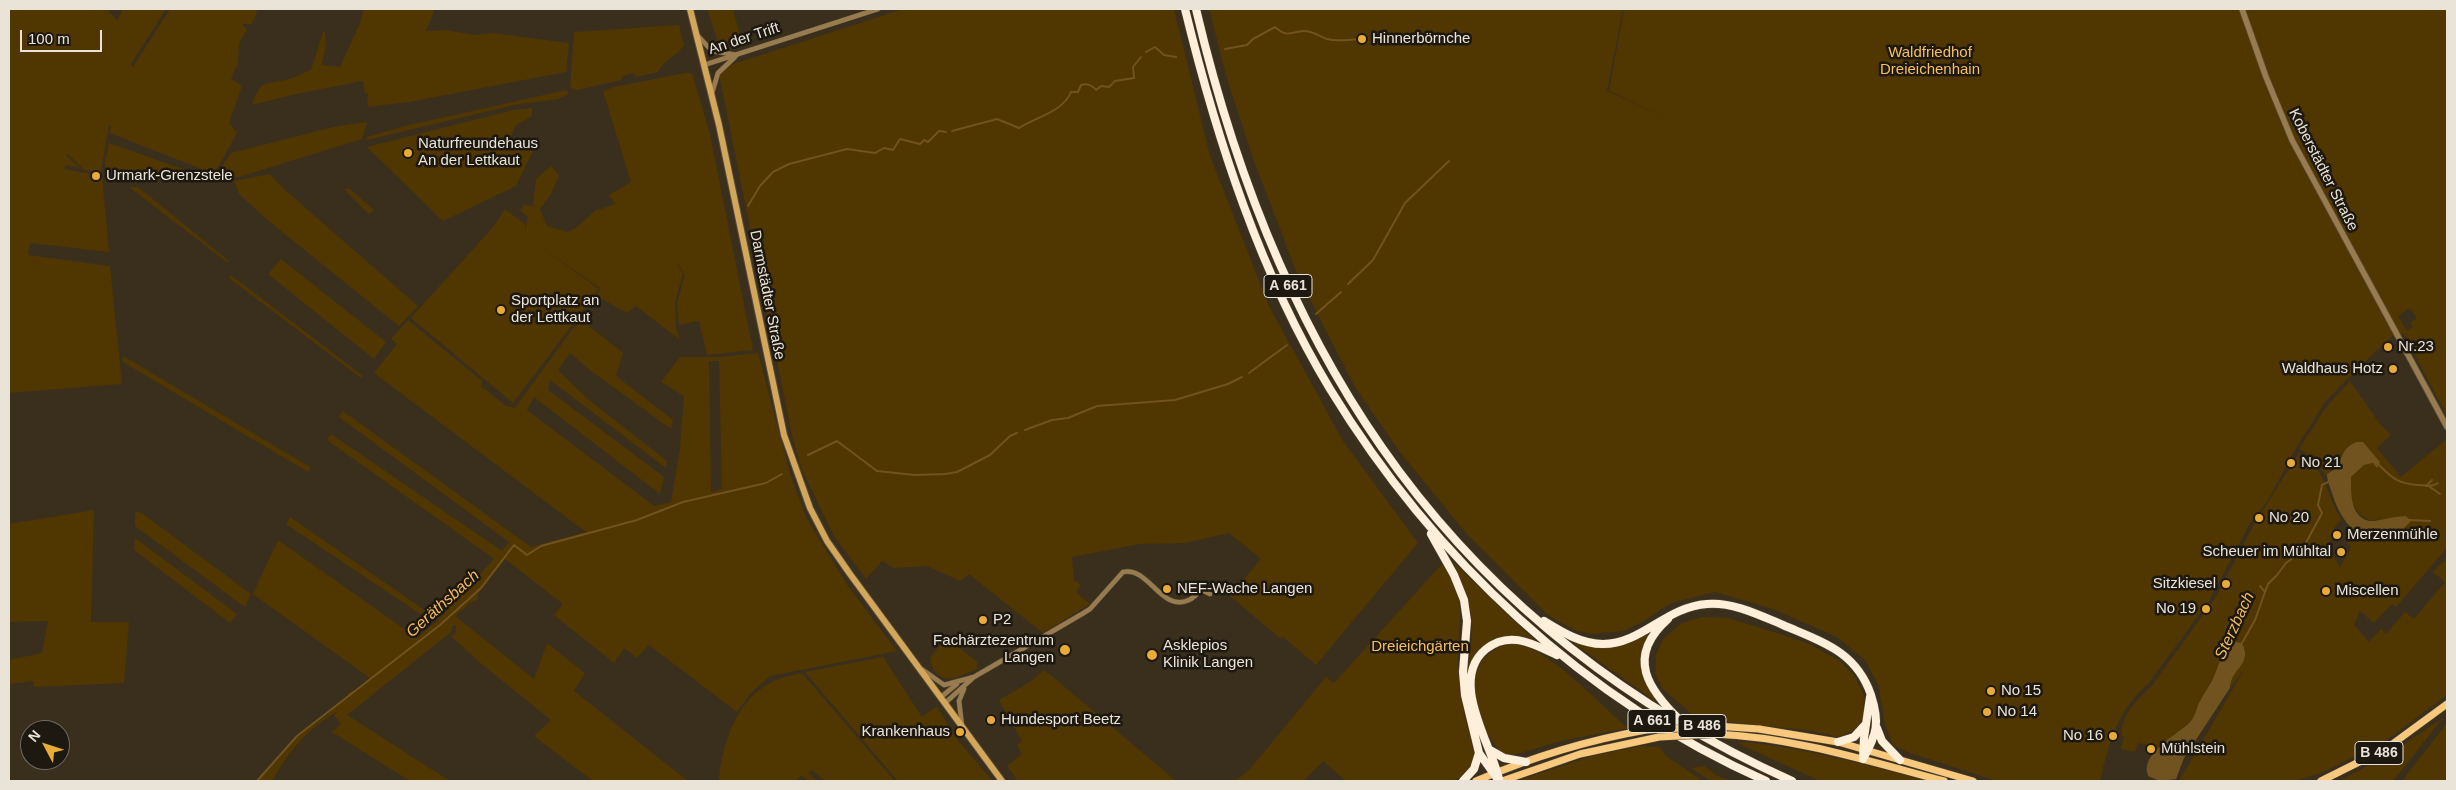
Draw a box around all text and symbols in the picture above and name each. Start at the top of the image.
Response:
street label: An der Trift [706,19,782,59]
scale bar [22,20,105,52]
text: 100 m [28,30,70,47]
place label: Hinnerbörnche [1372,30,1470,48]
marker: Hinnerbörnche [1356,33,1368,45]
park label: Waldfriedhof Dreieichenhain [1880,44,1980,79]
street label: Koberstädter Straße [2284,106,2362,234]
place label: Naturfreundehaus An der Lettkaut [418,135,538,170]
marker: Naturfreundehaus An der Lettkaut [402,147,414,159]
place label: Urmark-Grenzstele [106,167,233,185]
marker: Urmark-Grenzstele [90,170,102,182]
street label: Darmstädter Straße [746,229,788,361]
road number: A 661 [1264,274,1312,298]
place label: Sportplatz an der Lettkaut [511,292,599,327]
marker: Sportplatz an der Lettkaut [495,304,507,316]
place label: Nr.23 [2398,338,2434,356]
marker: Nr.23 [2382,341,2394,353]
place label: Waldhaus Hotz [2282,360,2383,378]
marker: Waldhaus Hotz [2387,363,2399,375]
place label: No 21 [2301,454,2341,472]
marker: No 21 [2285,457,2297,469]
place label: No 20 [2269,509,2309,527]
marker: No 20 [2253,512,2265,524]
place label: Merzenmühle [2347,526,2438,544]
marker: Merzenmühle [2331,529,2343,541]
place label: Scheuer im Mühltal [2203,543,2331,561]
marker: Scheuer im Mühltal [2335,546,2347,558]
water label: Geräthsbach [403,566,483,642]
place label: Sitzkiesel [2153,575,2216,593]
marker: Sitzkiesel [2220,578,2232,590]
place label: NEF-Wache Langen [1177,580,1312,598]
place label: Miscellen [2336,582,2399,600]
marker: NEF-Wache Langen [1161,583,1173,595]
marker: Miscellen [2320,585,2332,597]
water label: Sterzbach [2211,589,2259,663]
place label: No 19 [2156,600,2196,618]
marker: No 19 [2200,603,2212,615]
place label: P2 [993,611,1011,629]
marker: P2 [977,614,989,626]
place label: Fachärztezentrum Langen [933,632,1054,667]
place label: Asklepios Klinik Langen [1163,637,1253,672]
park label: Dreieichgärten [1371,638,1469,656]
marker: Fachärztezentrum Langen [1058,643,1072,657]
marker: Asklepios Klinik Langen [1145,648,1159,662]
place label: No 15 [2001,682,2041,700]
marker: No 15 [1985,685,1997,697]
place label: No 14 [1997,703,2037,721]
marker: No 14 [1981,706,1993,718]
road number: A 661 [1628,709,1676,732]
place label: Hundesport Beetz [1001,711,1121,729]
marker: Hundesport Beetz [985,714,997,726]
road number: B 486 [1678,714,1726,738]
north arrow [20,720,70,770]
place label: Krankenhaus [862,723,950,741]
marker: Krankenhaus [954,726,966,738]
text: N [25,727,44,745]
place label: No 16 [2063,727,2103,745]
marker: No 16 [2107,730,2119,742]
place label: Mühlstein [2161,740,2225,758]
road number: B 486 [2355,741,2403,764]
marker: Mühlstein [2145,743,2157,755]

